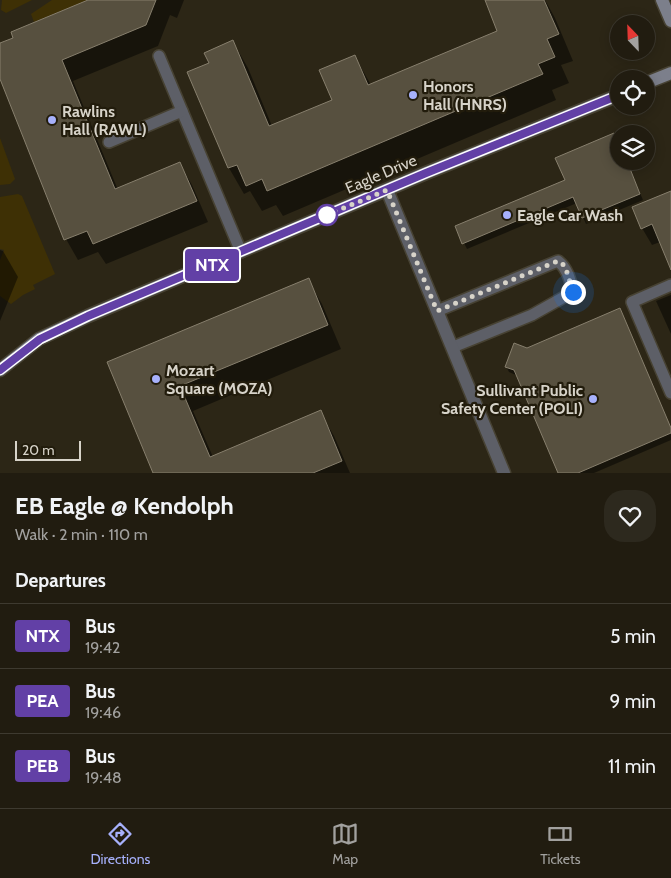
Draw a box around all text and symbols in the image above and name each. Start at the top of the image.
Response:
north arrow [610,15,655,60]
map controls [610,15,655,170]
button: locate [610,70,655,115]
place label: Honors Hall (HNRS) [423,77,507,114]
marker: Honors Hall (HNRS) [407,89,419,101]
place label: Rawlins Hall (RAWL) [62,102,147,139]
marker: Rawlins Hall (RAWL) [46,114,58,126]
button: layers [610,125,655,170]
street label: Eagle Drive [342,150,420,198]
unlabelled marker [316,204,338,226]
place label: Eagle Car Wash [517,206,623,225]
marker: Eagle Car Wash [501,209,513,221]
line badge: NTX [183,249,241,281]
text: NTX [195,254,229,276]
your location [561,280,586,305]
place label: Mozart Square (MOZA) [166,361,272,398]
marker: Mozart Square (MOZA) [150,373,162,385]
place label: Sullivant Public Safety Center (POLI) [441,381,583,418]
marker: Sullivant Public Safety Center (POLI) [587,393,599,405]
scale bar [15,438,81,461]
text: 20 m [22,441,55,459]
button: heart [604,490,656,542]
text: EB Eagle @ Kendolph [15,491,234,520]
text: Walk · 2 min · 110 m [15,525,148,544]
text: Departures [15,569,106,592]
text: Bus [85,615,115,638]
text: NTX [26,625,59,647]
text: 5 min [610,625,656,648]
text: 19:42 [85,638,120,657]
text: Bus [85,680,115,703]
text: PEA [26,690,59,712]
text: 9 min [610,690,656,713]
text: 19:46 [85,703,121,722]
text: Bus [85,745,115,768]
text: PEB [26,755,59,777]
text: 11 min [608,755,656,778]
text: 19:48 [85,768,122,787]
tab: Directions [90,820,150,868]
tab: Map [331,820,359,868]
tab: Tickets [540,820,581,868]

